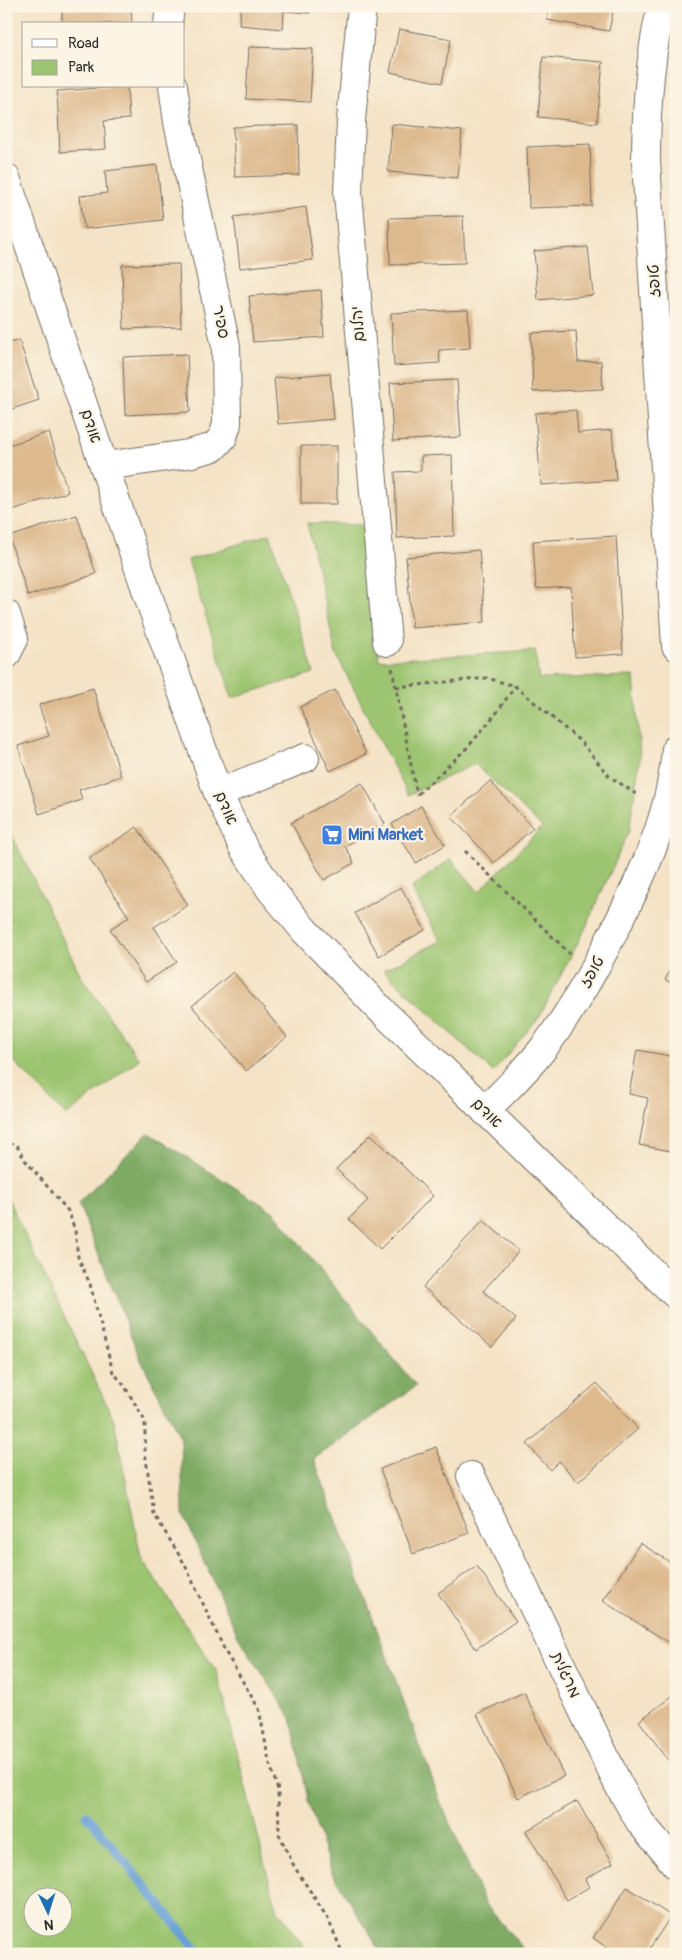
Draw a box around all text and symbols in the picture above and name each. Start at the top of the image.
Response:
legend [22,22,185,88]
text: Road [68,34,99,53]
text: Park [68,58,95,77]
street label: טופז [643,264,665,298]
street label: ספיר [208,304,234,340]
street label: יהלום [346,305,370,343]
street label: אודם [76,406,106,446]
street label: אודם [210,788,242,828]
supermarket icon: Mini Market [320,823,344,847]
place label: Mini Market [348,825,424,845]
street label: טופז [575,953,609,991]
street label: אודם [468,1094,506,1132]
street label: מרגלית [546,1648,585,1701]
north arrow [22,1888,72,1938]
text: N [44,1916,54,1933]

